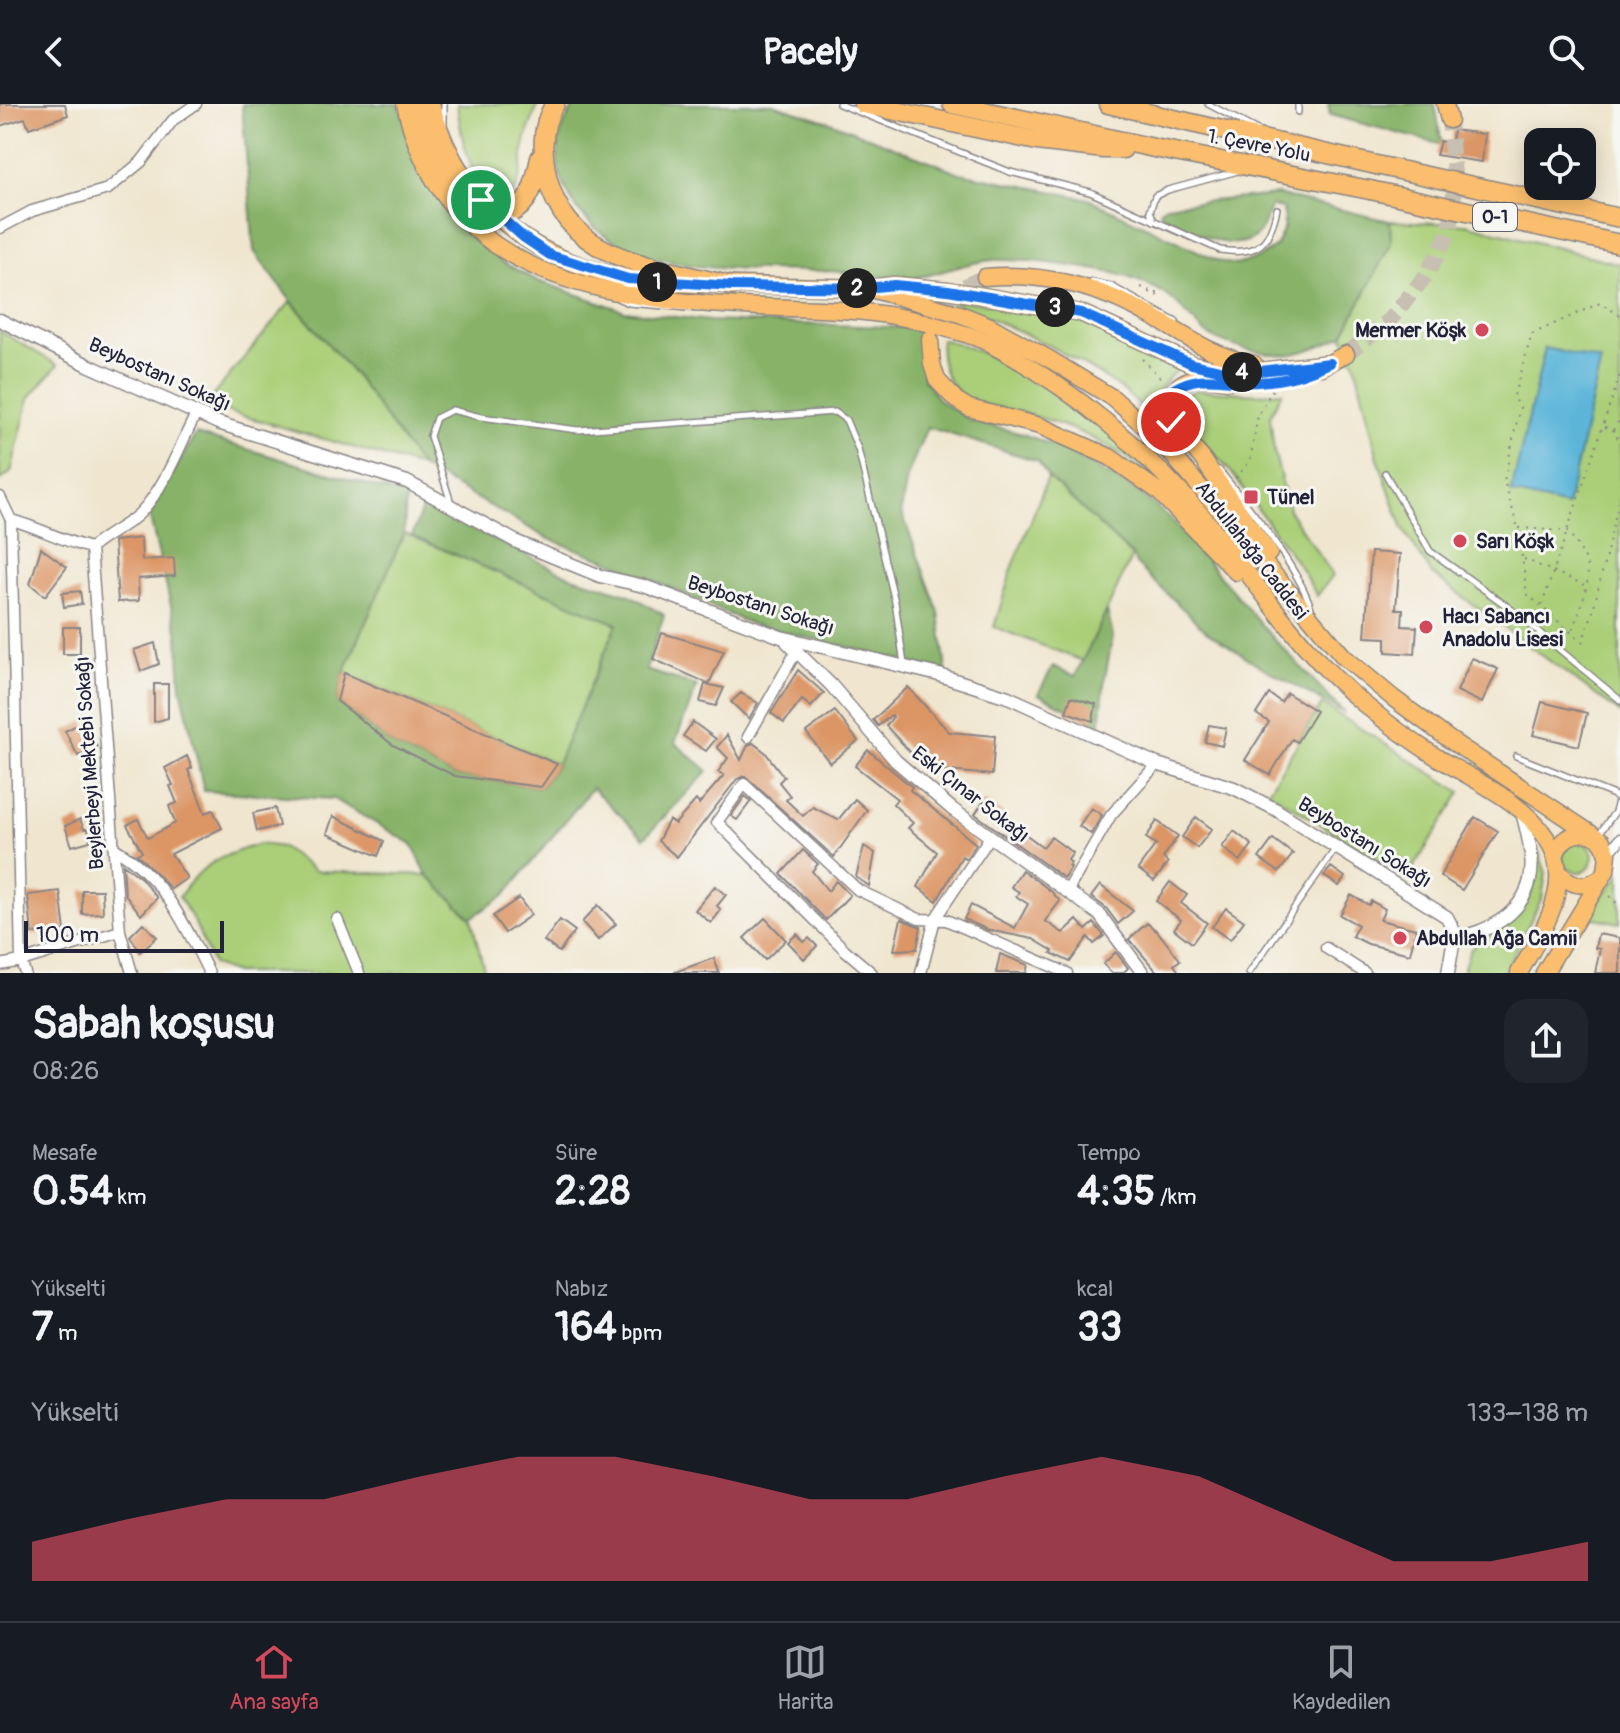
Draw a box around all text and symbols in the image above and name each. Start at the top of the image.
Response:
icon: back [32,30,76,74]
text: Pacely [762,30,858,75]
icon: search [1544,30,1588,74]
street label: 1. Çevre Yolu [1205,123,1312,168]
map controls [1524,128,1596,200]
button: locate [1524,128,1596,200]
pin [447,166,515,234]
icon: arrive [459,178,503,222]
road number: O-1 [1473,203,1517,231]
pin: 1 [637,262,677,302]
text: 1 [653,268,661,296]
pin: 2 [837,268,877,308]
text: 2 [851,274,863,302]
pin: 3 [1035,287,1075,327]
text: 3 [1049,293,1061,321]
place label: Mermer Köşk [1355,318,1467,343]
marker: Mermer Köşk [1473,321,1491,339]
street label: Beybostanı Sokağı [85,332,235,417]
pin: 4 [1222,352,1262,392]
text: 4 [1236,358,1248,386]
pin [1137,388,1205,456]
icon: check [1149,400,1193,444]
street label: Abdullahağa Caddesi [1190,476,1314,625]
place label: Tünel [1266,485,1314,510]
marker: Tünel [1242,488,1260,506]
place label: Sarı Köşk [1476,529,1555,554]
marker: Sarı Köşk [1451,532,1469,550]
street label: Beybostanı Sokağı [684,570,837,641]
place label: Hacı Sabancı Anadolu Lisesi [1442,604,1563,652]
marker: Hacı Sabancı Anadolu Lisesi [1417,618,1435,636]
street label: Beylerbeyi Mektebi Sokağı [70,655,109,870]
street label: Eski Çınar Sokağı [907,741,1035,848]
street label: Beybostanı Sokağı [1293,791,1436,894]
scale bar [24,917,224,953]
text: 100 m [36,921,99,949]
place label: Abdullah Ağa Camii [1416,926,1577,951]
marker: Abdullah Ağa Camii [1391,929,1409,947]
text: Sabah koşusu [32,997,275,1052]
button: share [1504,999,1588,1083]
text: 08:26 [32,1055,99,1087]
text: Mesafe [32,1139,97,1167]
text: Süre [555,1139,597,1167]
text: Tempo [1077,1139,1141,1167]
text: 0.54 [32,1167,113,1216]
text: 2:28 [555,1167,630,1216]
text: 4:35 [1077,1167,1155,1216]
text: km [113,1183,146,1211]
text: /km [1155,1183,1197,1211]
text: Yükselti [32,1275,105,1303]
text: Nabız [555,1275,608,1303]
text: kcal [1077,1275,1113,1303]
text: 7 [32,1303,53,1352]
text: 164 [555,1303,617,1352]
text: 33 [1077,1303,1122,1352]
text: m [53,1319,77,1347]
text: bpm [617,1319,662,1347]
text: Yükselti [32,1397,118,1429]
text: 133–138 m [1467,1397,1588,1429]
tab: Ana sayfa [229,1640,319,1716]
tab: Harita [777,1640,833,1716]
tab: Kaydedilen [1292,1640,1391,1716]

